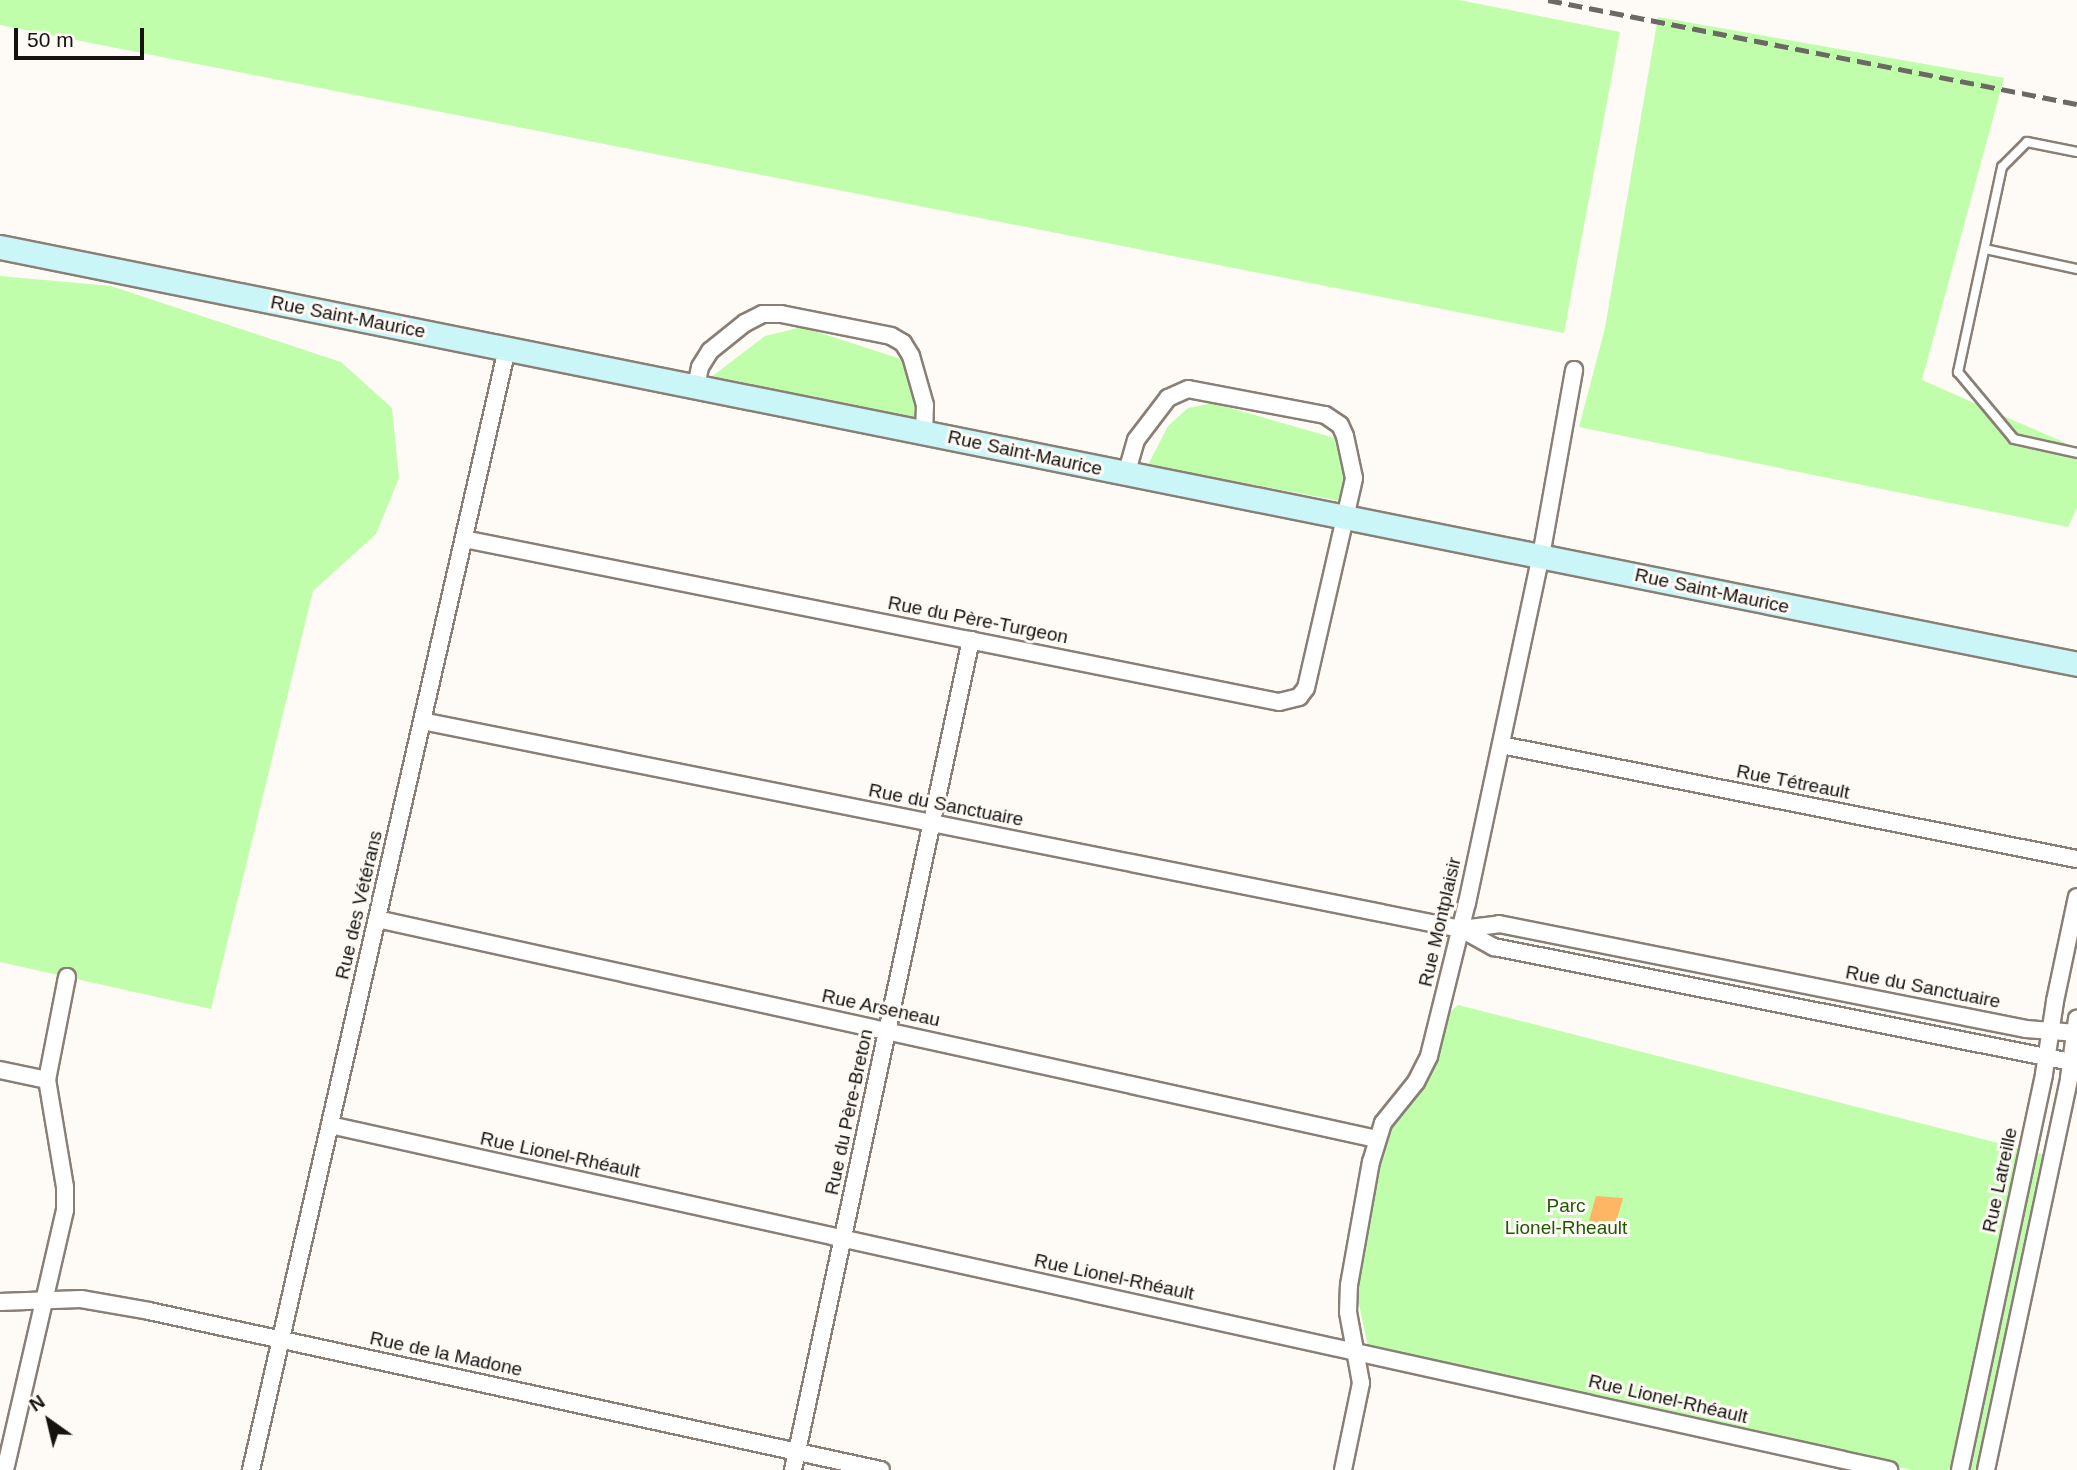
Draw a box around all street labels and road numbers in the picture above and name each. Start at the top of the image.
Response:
street label: Rue Saint-Maurice [269,291,427,343]
street label: Rue Saint-Maurice [946,425,1104,481]
street label: Rue Saint-Maurice [1633,563,1791,619]
street label: Rue du Père-Turgeon [886,591,1070,649]
street label: Rue Tétreault [1734,760,1852,804]
street label: Rue du Sanctuaire [867,779,1025,831]
street label: Rue des Vétérans [331,828,387,982]
street label: Rue Montplaisir [1414,855,1466,989]
street label: Rue du Sanctuaire [1844,961,2002,1013]
street label: Rue Arseneau [819,984,943,1032]
street label: Rue du Père-Breton [820,1027,878,1197]
street label: Rue Latreille [1978,1125,2022,1235]
street label: Rue Lionel-Rhéault [478,1127,642,1183]
street label: Rue Lionel-Rhéault [1032,1249,1196,1305]
street label: Rue de la Madone [368,1327,524,1381]
street label: Rue Lionel-Rhéault [1586,1370,1750,1428]

